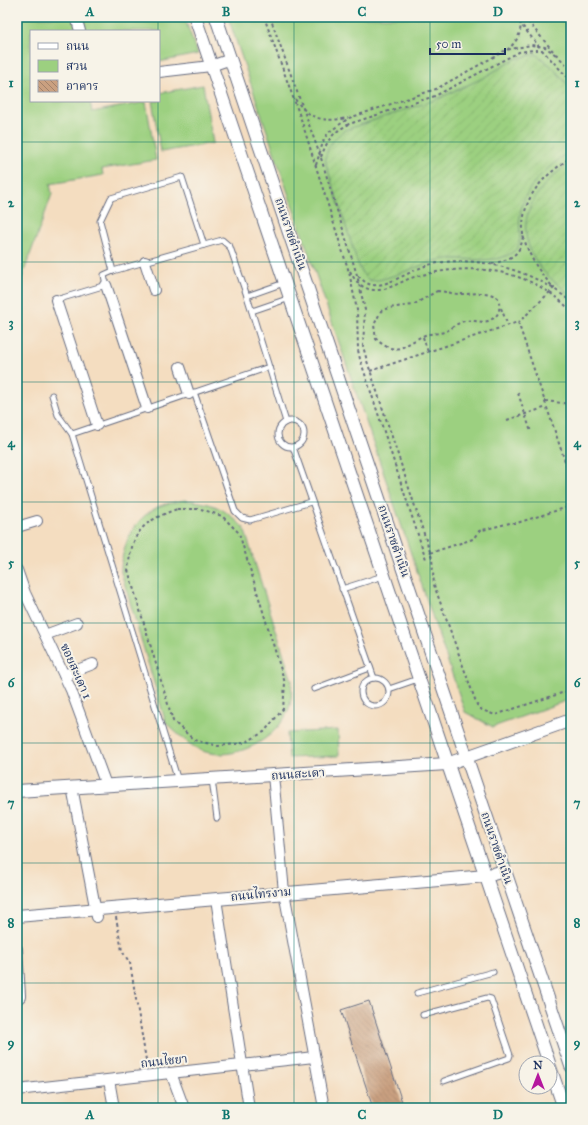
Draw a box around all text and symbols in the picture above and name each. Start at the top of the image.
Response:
text: A [85,4,95,20]
text: B [222,4,231,20]
text: C [358,4,367,20]
text: D [493,4,503,20]
legend [30,30,160,102]
scale bar [430,30,505,56]
text: 50 m [436,37,461,51]
text: ถนน [66,39,89,53]
text: สวน [66,59,88,73]
text: 1 [8,75,14,91]
text: 1 [574,75,580,91]
text: อาคาร [66,79,98,93]
text: 2 [8,195,15,211]
text: 2 [574,195,581,211]
street label: ถนนราชดำเนิน [272,196,310,272]
text: 3 [8,315,14,331]
text: 3 [574,315,580,331]
text: 4 [7,435,15,451]
text: 4 [573,435,581,451]
street label: ถนนราชดำเนิน [375,503,413,579]
text: 5 [8,555,15,571]
text: 5 [574,555,581,571]
street label: ซอยสะเดา 1 [57,641,95,701]
text: 6 [8,675,16,691]
text: 6 [574,675,582,691]
street label: ถนนสะเดา [271,765,325,783]
text: 7 [8,795,15,811]
text: 7 [574,795,581,811]
street label: ถนนราชดำเนิน [478,810,516,886]
street label: ถนนไทรงาม [230,882,292,904]
text: 8 [8,915,15,931]
text: 8 [574,915,581,931]
text: 9 [8,1035,15,1051]
text: 9 [574,1035,581,1051]
street label: ถนนไชยา [140,1050,188,1070]
north arrow [518,1055,558,1095]
text: N [533,1059,543,1072]
text: A [85,1107,95,1123]
text: B [222,1107,231,1123]
text: C [358,1107,367,1123]
text: D [493,1107,503,1123]

